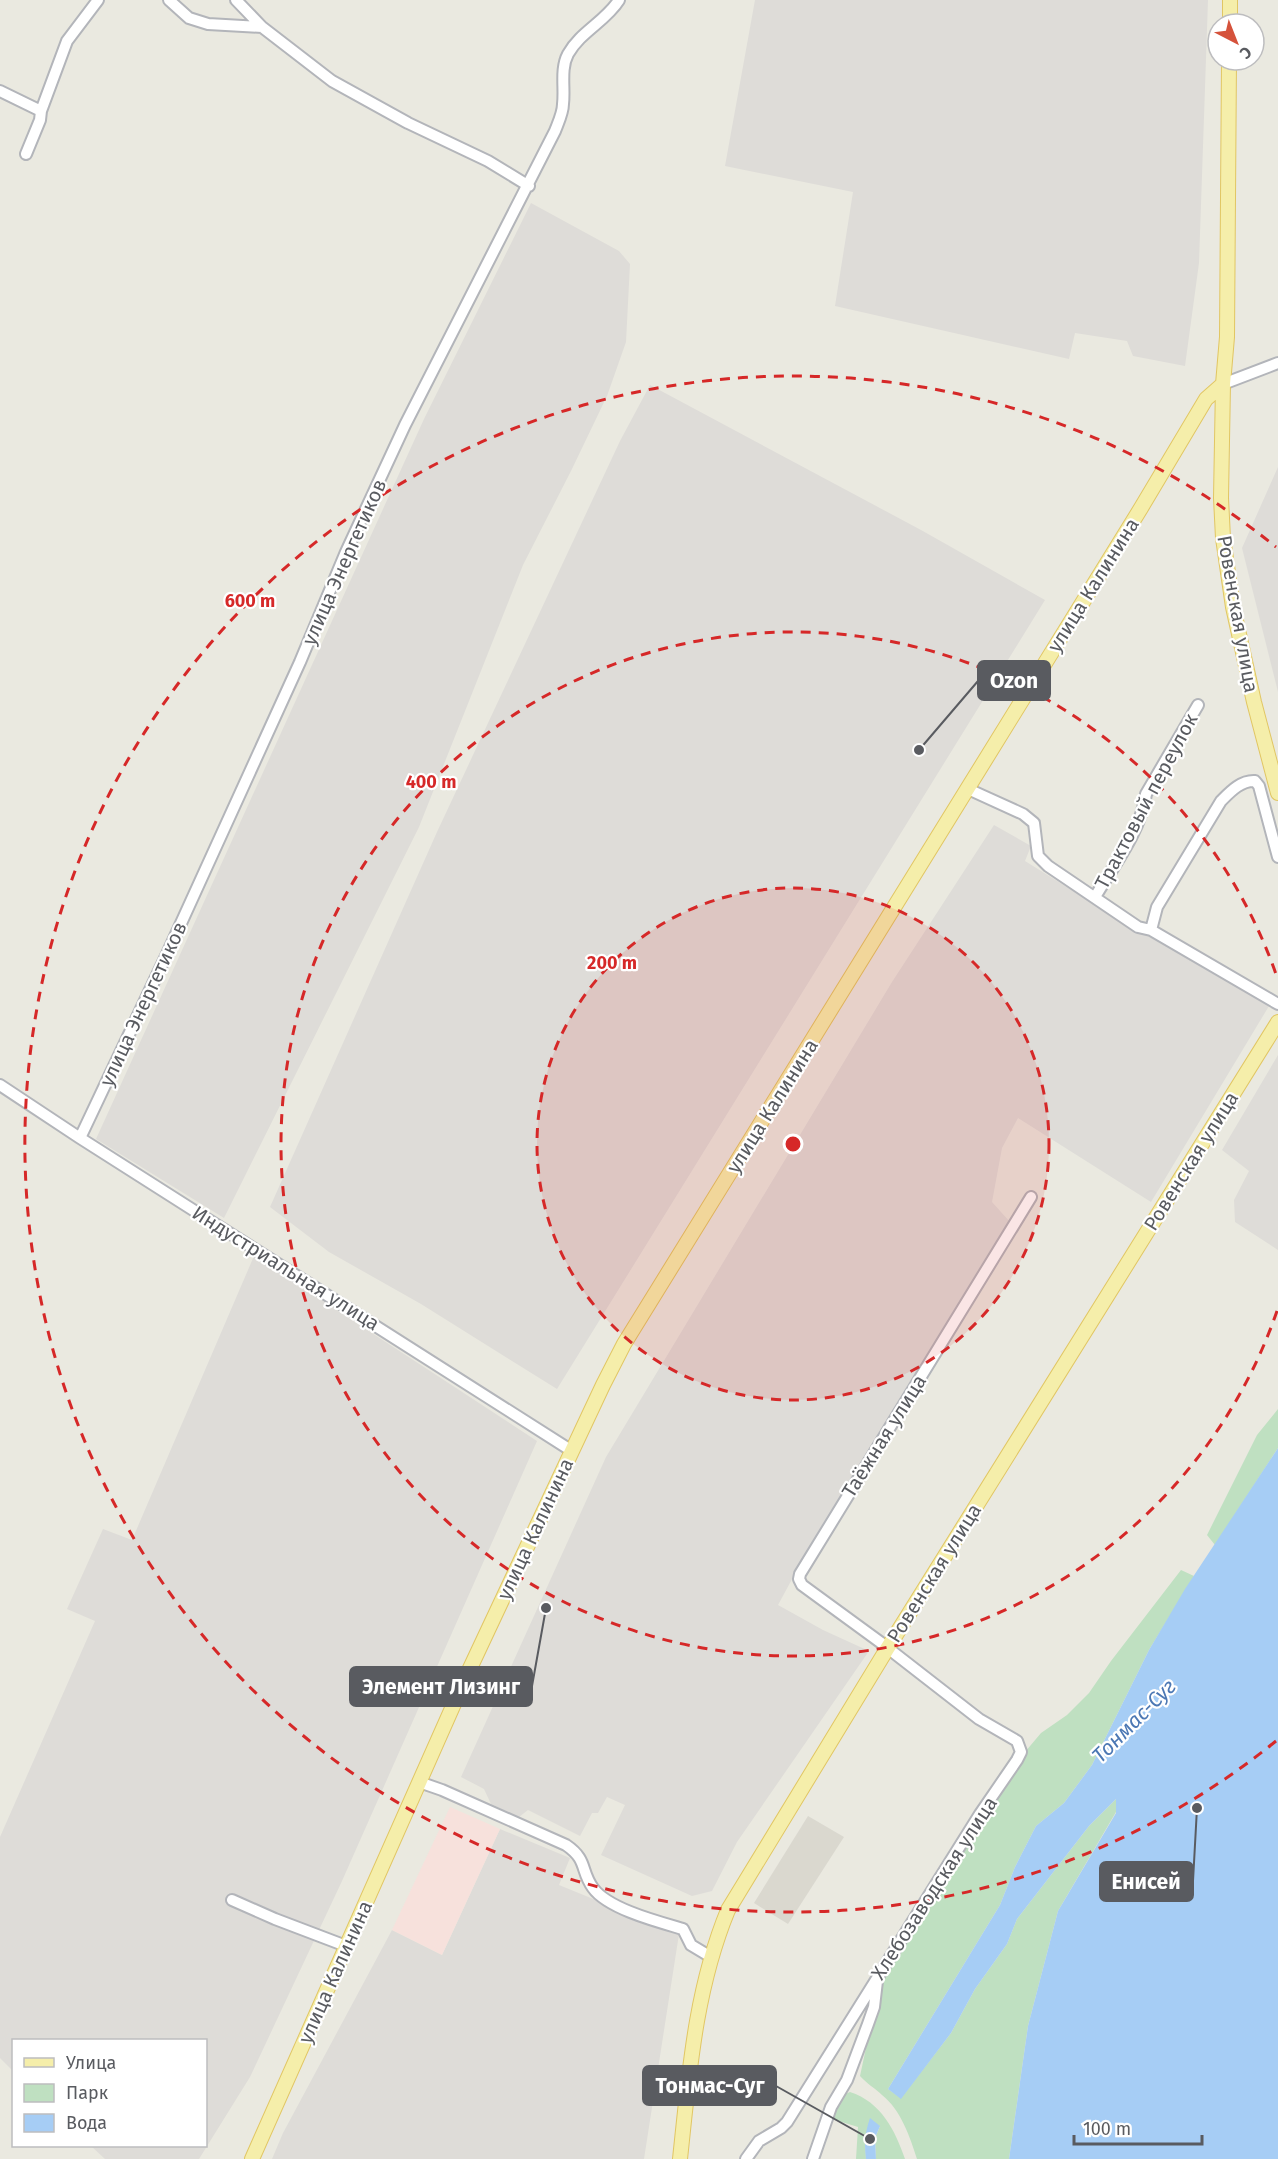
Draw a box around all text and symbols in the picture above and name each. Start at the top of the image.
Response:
north arrow [1206,12,1266,72]
text: С [1235,43,1255,63]
street label: улица Энергетиков [297,475,391,649]
street label: улица Калинина [1042,513,1144,657]
street label: Ровенская улица [1212,534,1264,694]
text: 600 m [225,590,275,612]
callout: Ozon [978,661,1050,700]
text: Ozon [990,668,1038,694]
street label: Трактовый переулок [1090,709,1203,893]
text: 400 m [406,771,456,793]
street label: улица Энергетиков [94,918,192,1090]
text: 200 m [587,952,637,974]
street label: улица Калинина [721,1034,823,1178]
street label: Ровенская улица [1139,1087,1243,1235]
centre of rings [783,1134,803,1154]
street label: Индустриальная улица [188,1200,384,1336]
street label: Таёжная улица [837,1370,931,1502]
street label: улица Калинина [492,1454,578,1604]
street label: Ровенская улица [882,1499,986,1647]
callout: Элемент Лизинг [350,1667,532,1706]
text: Элемент Лизинг [362,1674,521,1700]
water label: Тонмас-Суг [1087,1674,1181,1768]
street label: Хлебозаводская улица [866,1792,1002,1984]
callout: Енисей [1100,1862,1193,1901]
text: Енисей [1111,1869,1181,1895]
street label: улица Калинина [293,1897,377,2047]
legend [12,2039,207,2147]
text: Улица [66,2052,116,2074]
callout: Тонмас-Суг [643,2066,776,2105]
text: Тонмас-Суг [655,2073,765,2099]
text: Парк [66,2082,109,2104]
scale bar [1074,2108,1202,2146]
text: Вода [66,2112,107,2134]
text: 100 m [1083,2118,1131,2140]

